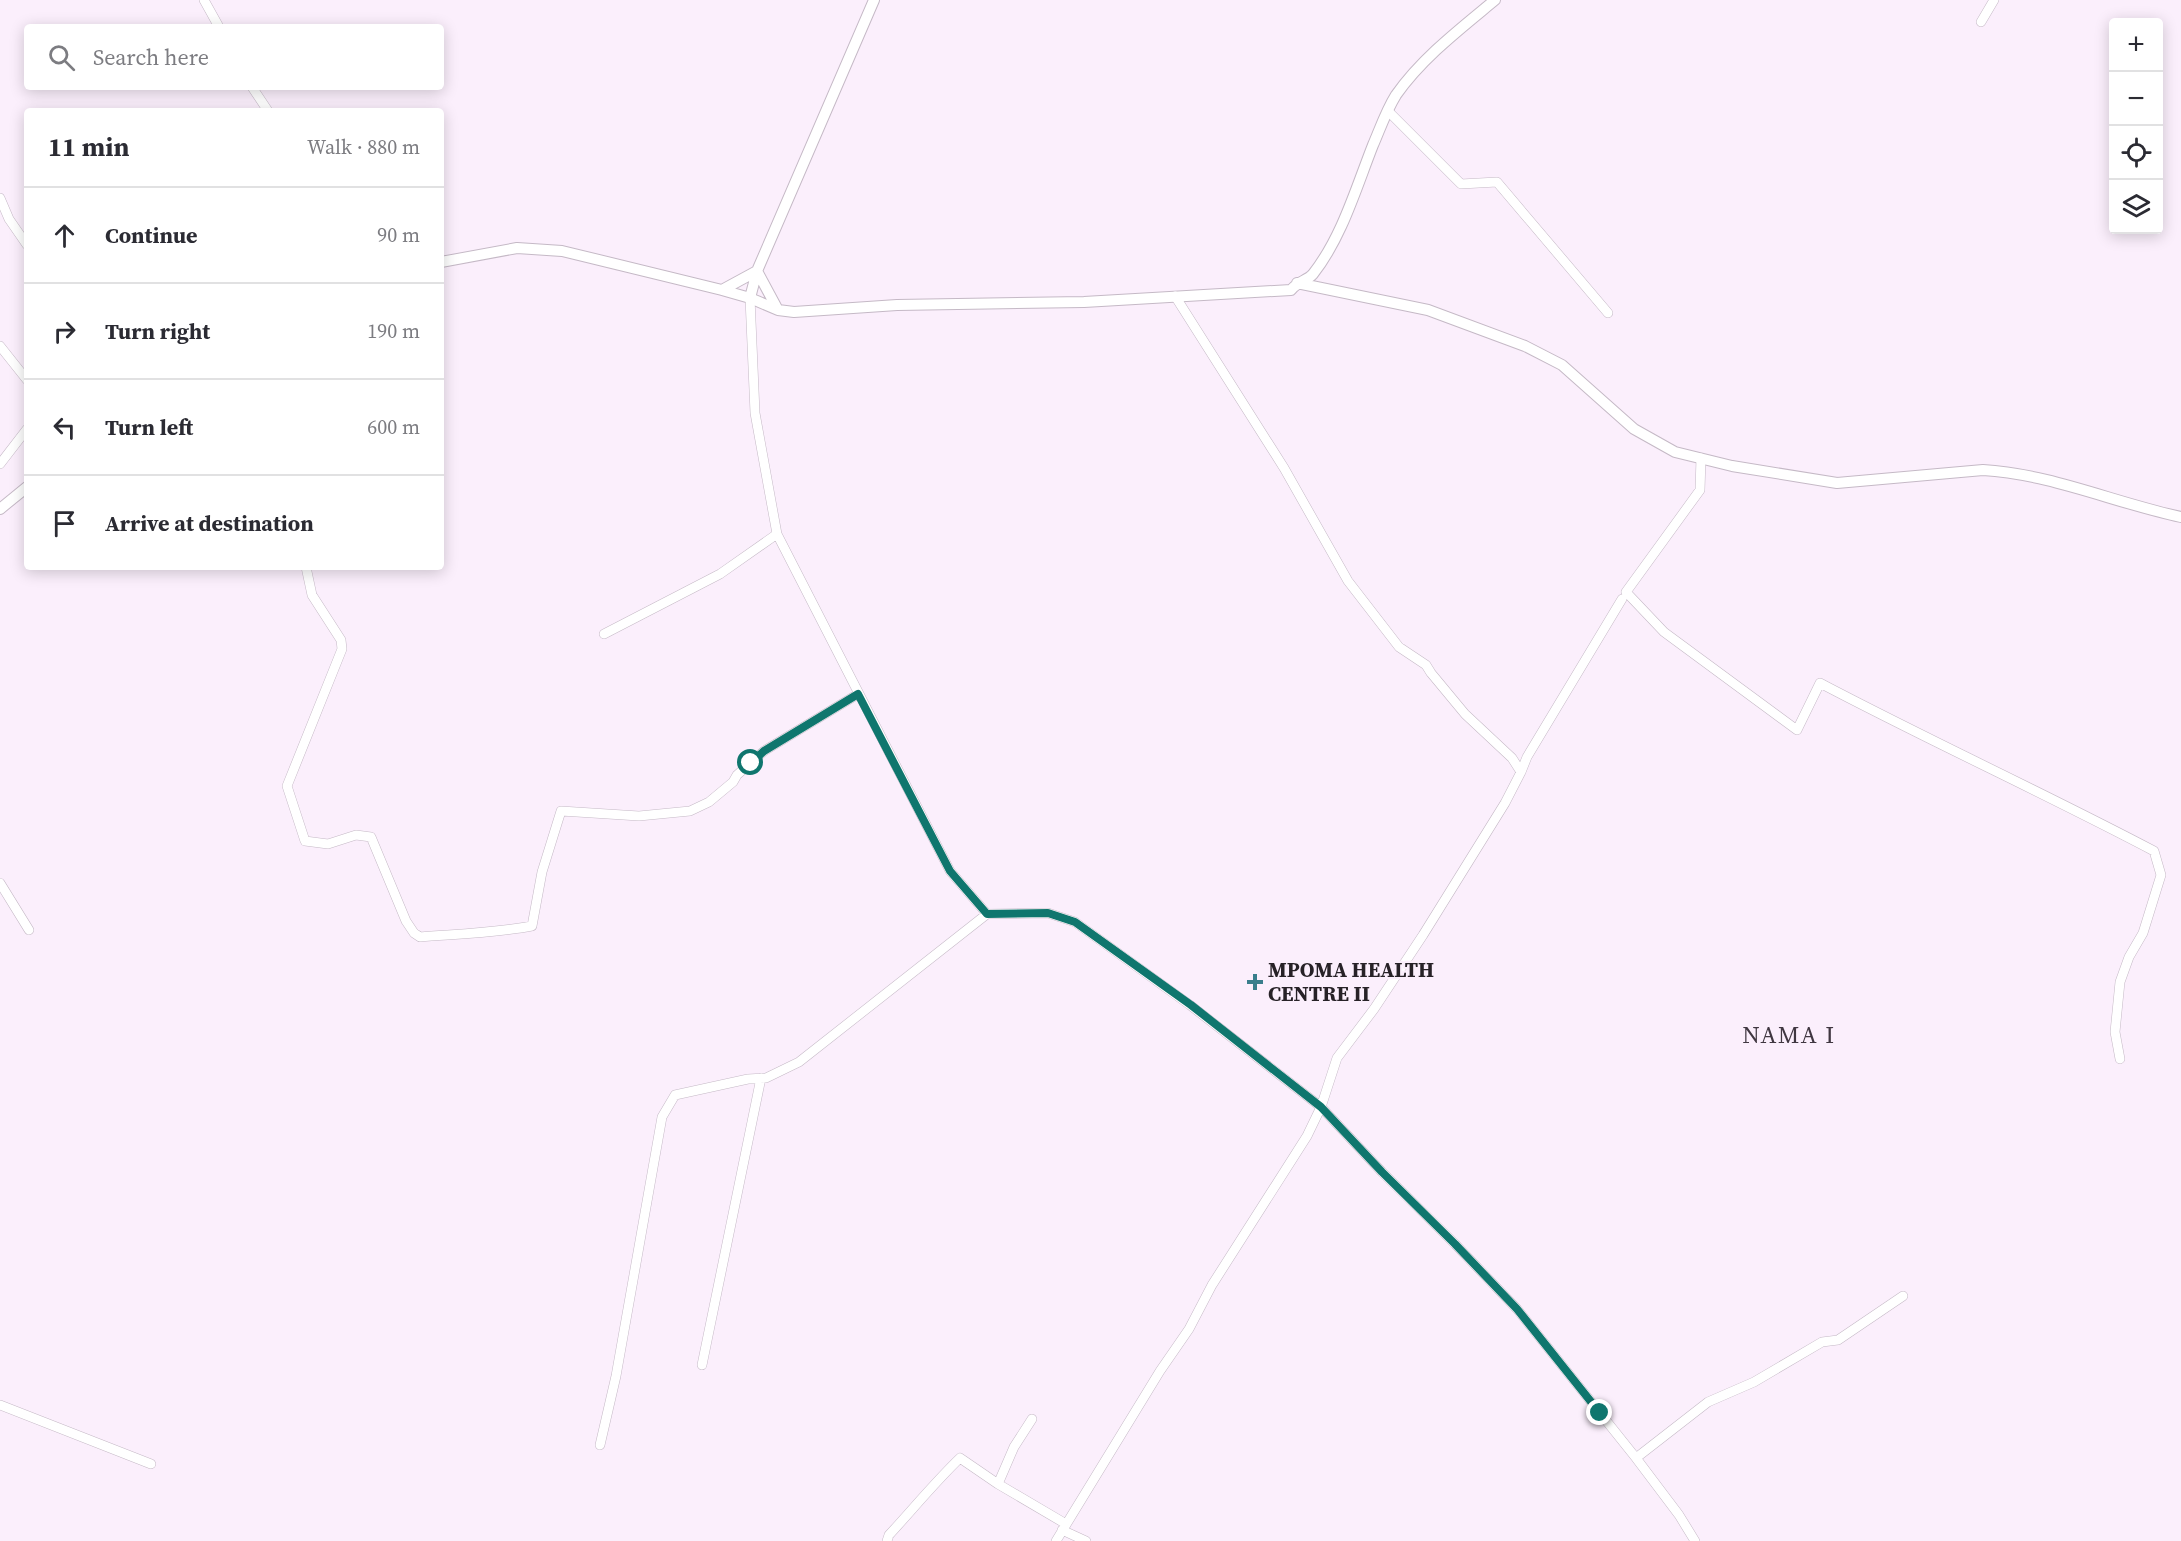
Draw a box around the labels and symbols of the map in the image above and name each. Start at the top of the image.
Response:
route start [737,749,763,775]
place label: MPOMA HEALTH CENTRE II [1268,955,1434,1008]
marker: MPOMA HEALTH CENTRE II [1246,973,1264,991]
district label: NAMA I [1742,1018,1836,1051]
route end [1586,1399,1612,1425]

